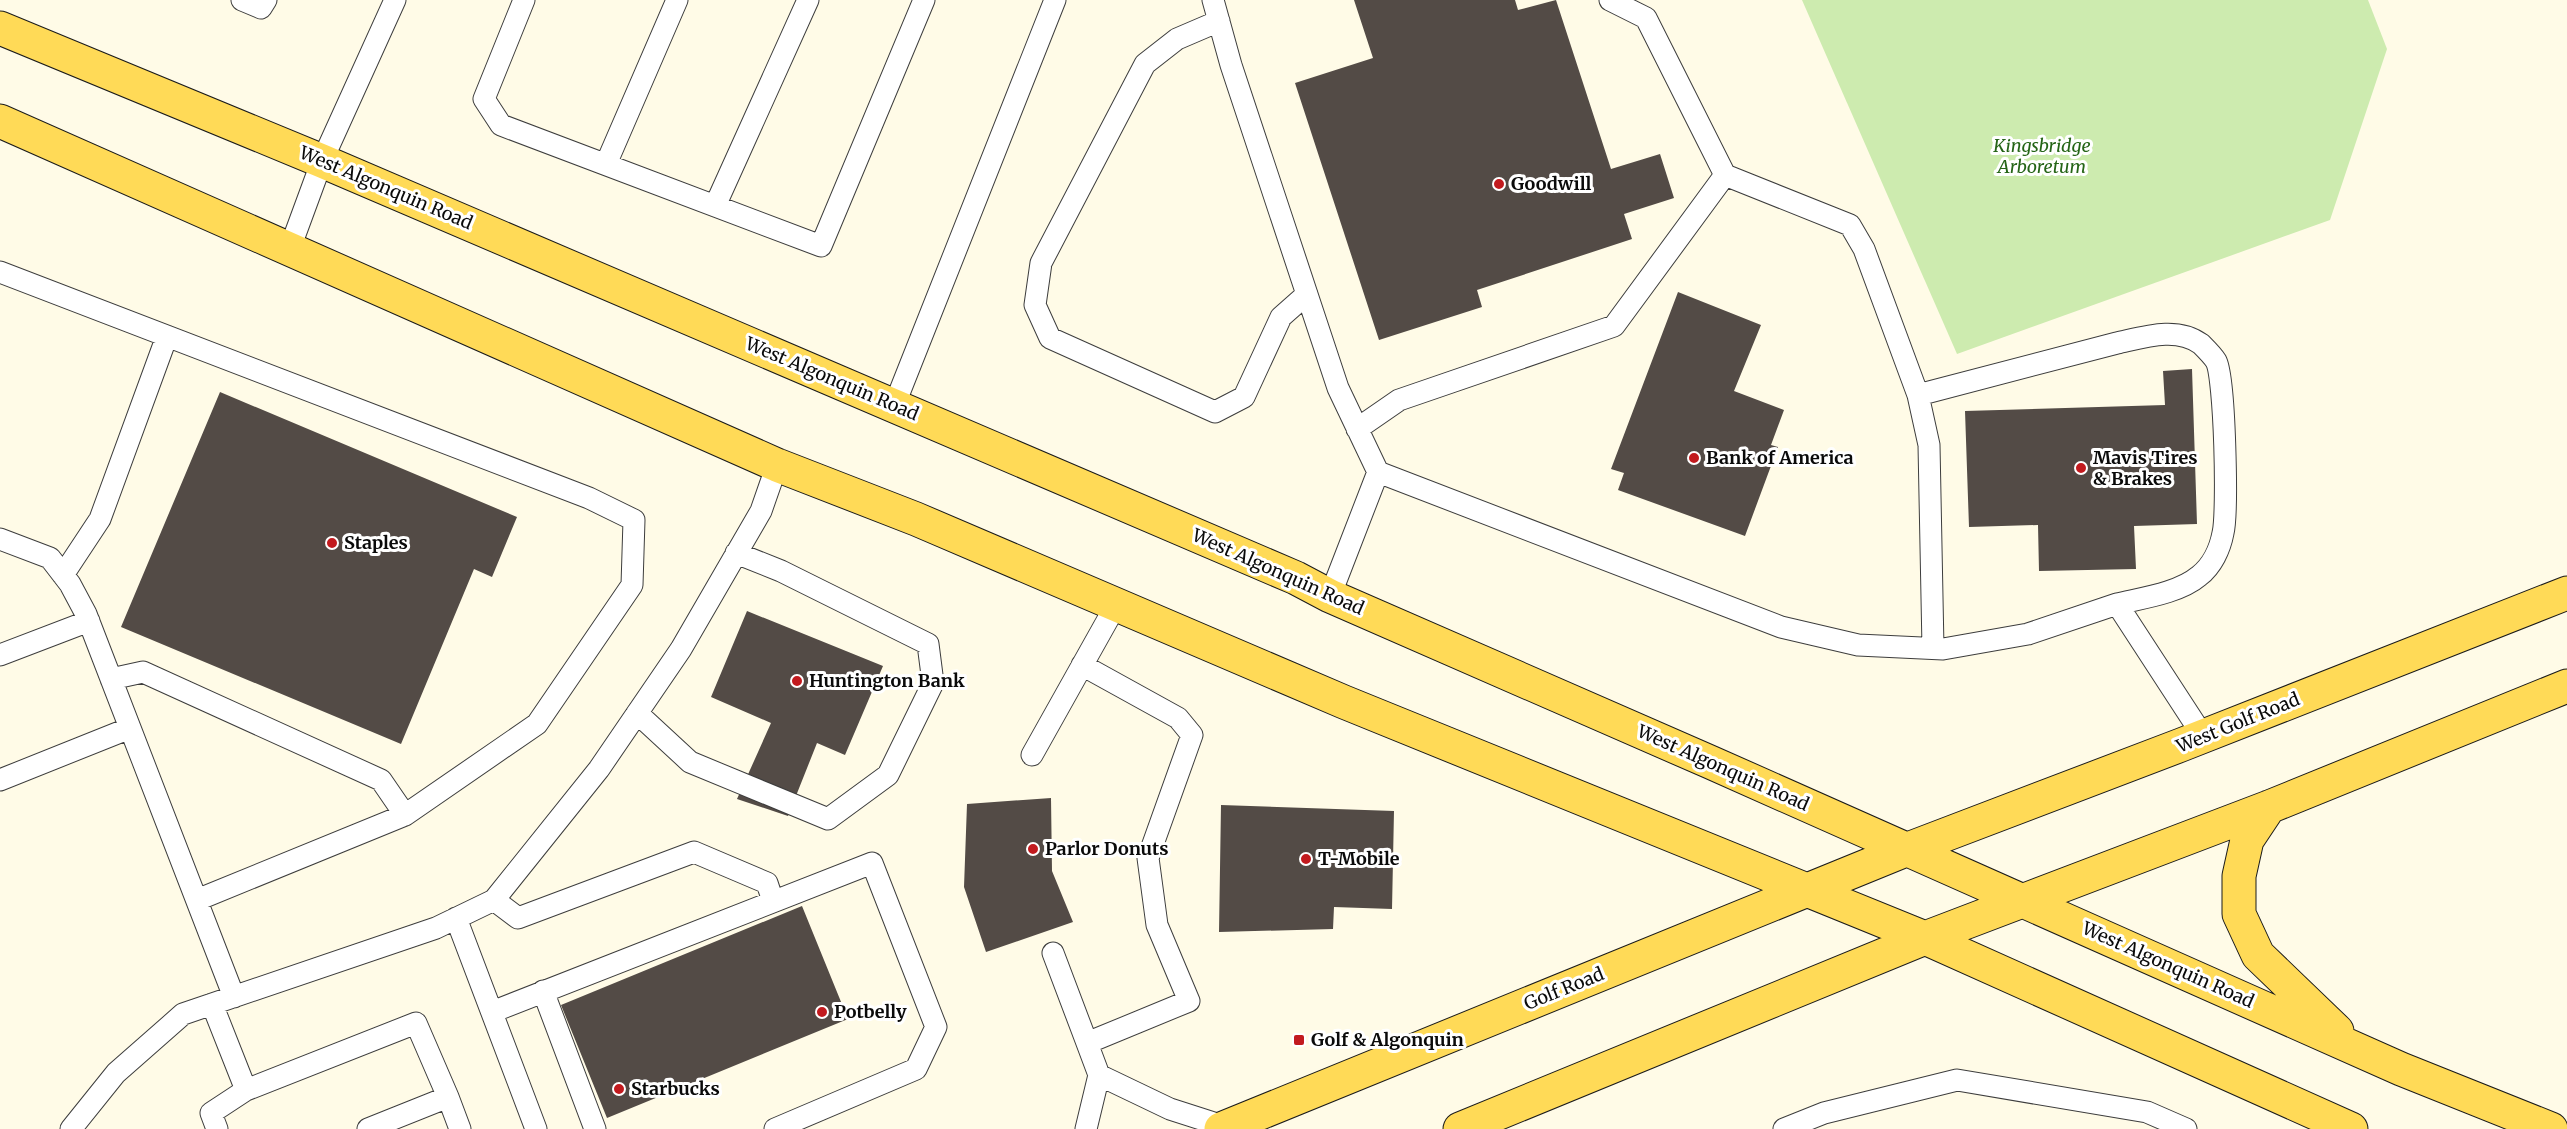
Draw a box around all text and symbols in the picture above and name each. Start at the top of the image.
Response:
park label: Kingsbridge Arboretum [1992,134,2091,178]
street label: West Algonquin Road [295,140,476,234]
place label: Goodwill [1511,172,1591,195]
marker: Goodwill [1492,177,1506,191]
street label: West Algonquin Road [741,331,922,425]
place label: Bank of America [1706,446,1853,469]
place label: Mavis Tires & Brakes [2093,446,2198,490]
marker: Bank of America [1687,451,1701,465]
marker: Mavis Tires & Brakes [2074,461,2088,475]
street label: West Algonquin Road [1188,523,1368,620]
place label: Staples [344,531,408,554]
marker: Staples [325,536,339,550]
place label: Huntington Bank [809,669,965,692]
marker: Huntington Bank [790,674,804,688]
street label: West Golf Road [2172,687,2303,758]
street label: West Algonquin Road [1633,719,1813,816]
place label: Parlor Donuts [1045,837,1168,860]
marker: Parlor Donuts [1026,842,1040,856]
place label: T-Mobile [1318,847,1400,870]
marker: T-Mobile [1299,852,1313,866]
street label: West Algonquin Road [2078,916,2258,1013]
street label: Golf Road [1520,962,1607,1015]
place label: Potbelly [834,1000,907,1023]
marker: Potbelly [815,1005,829,1019]
place label: Golf & Algonquin [1311,1028,1464,1051]
marker: Golf & Algonquin [1292,1033,1306,1047]
place label: Starbucks [631,1077,720,1100]
marker: Starbucks [612,1082,626,1096]

